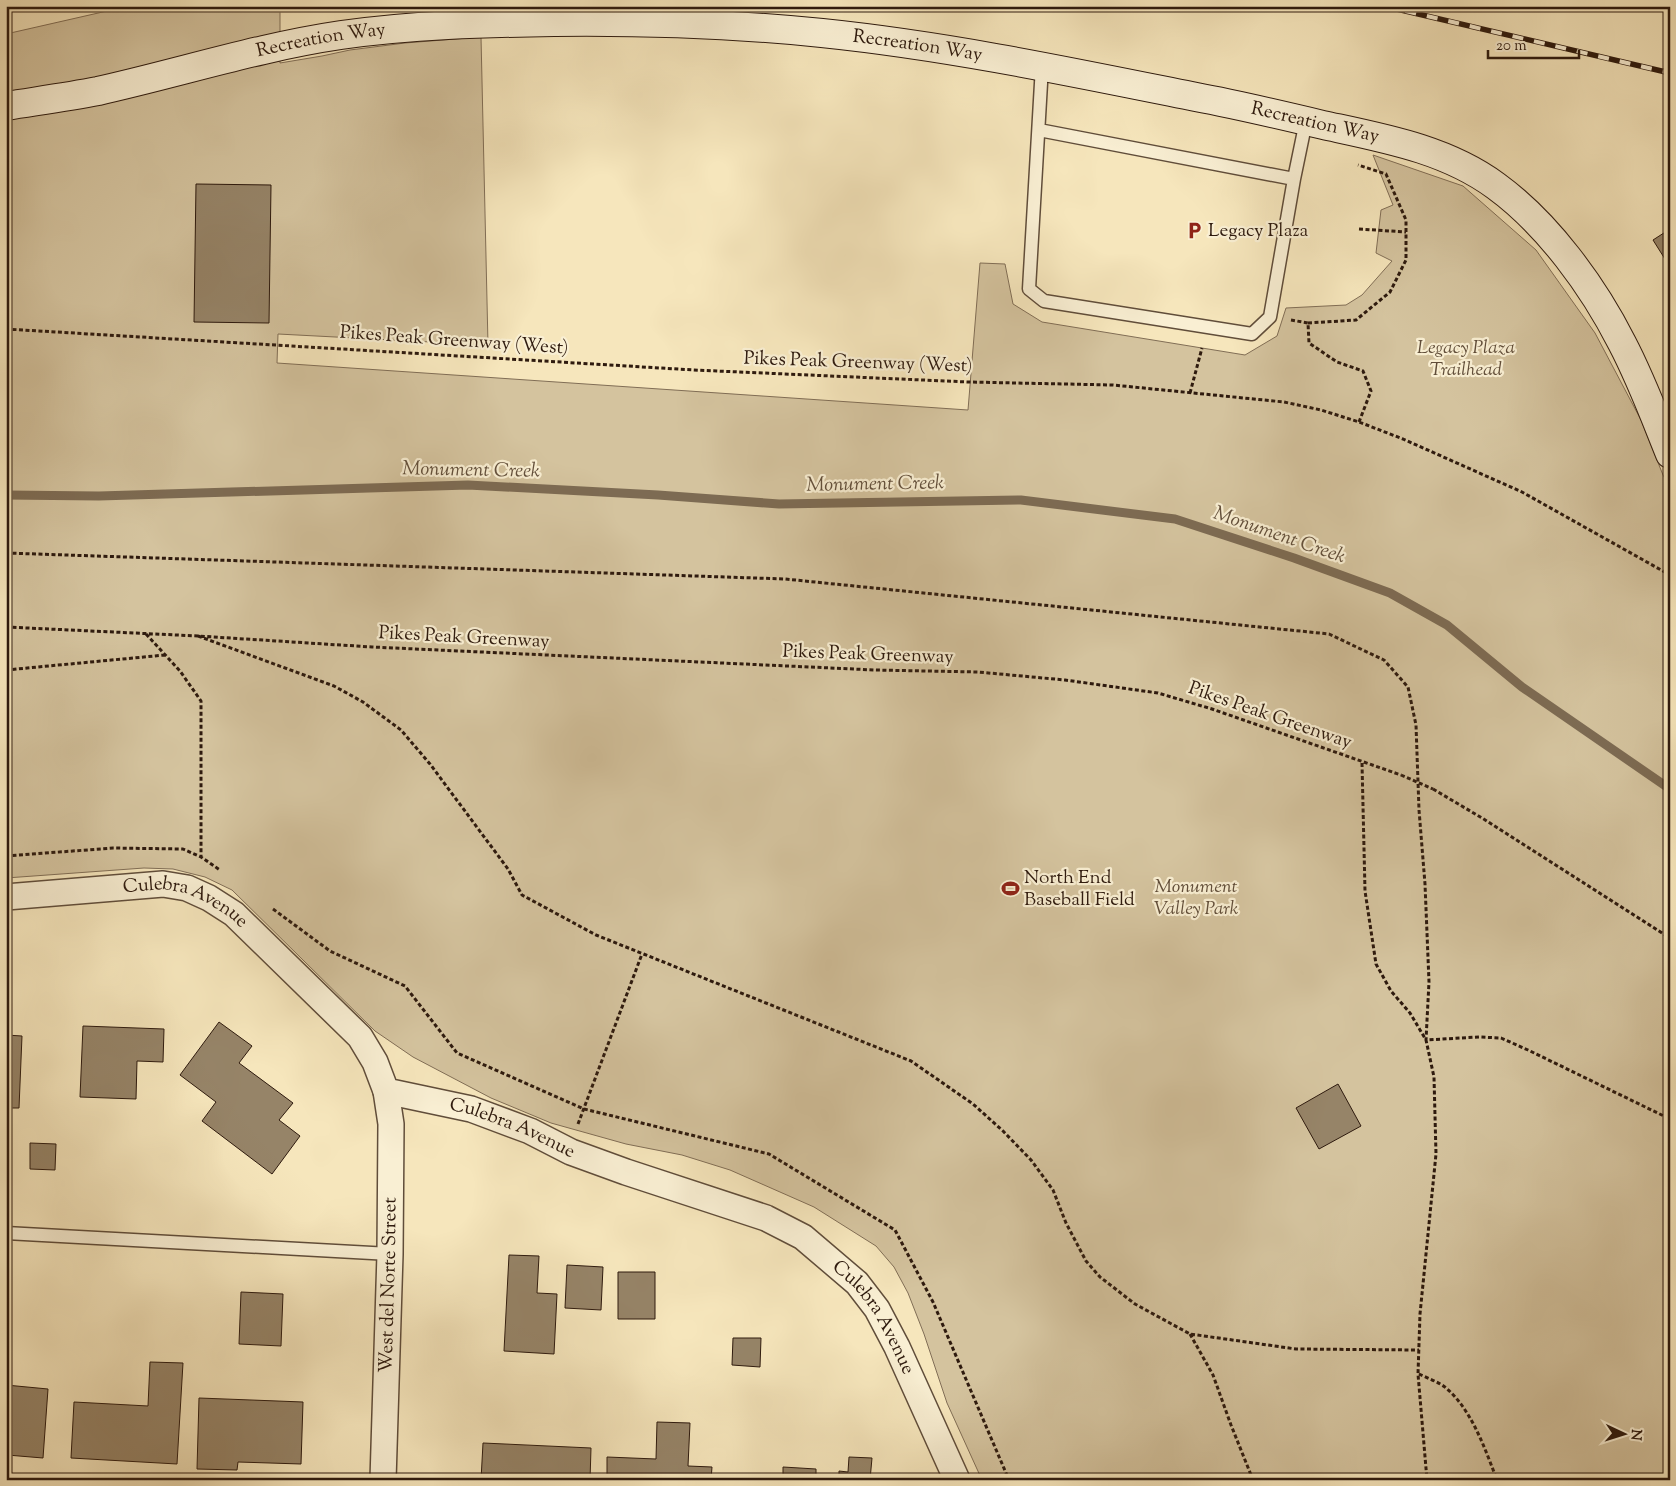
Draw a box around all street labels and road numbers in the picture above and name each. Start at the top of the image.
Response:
street label: Recreation Way [254,16,387,65]
street label: Recreation Way [851,23,985,69]
street label: Recreation Way [1248,95,1382,150]
street label: Pikes Peak Greenway (West) [339,320,569,362]
street label: Pikes Peak Greenway (West) [743,346,973,380]
street label: Pikes Peak Greenway [378,620,551,656]
street label: Pikes Peak Greenway [782,639,955,672]
street label: Pikes Peak Greenway [1185,675,1356,757]
street label: Culebra Avenue [122,871,254,934]
street label: Culebra Avenue [447,1091,580,1165]
street label: West del Norte Street [373,1197,404,1373]
street label: Culebra Avenue [826,1254,921,1379]

